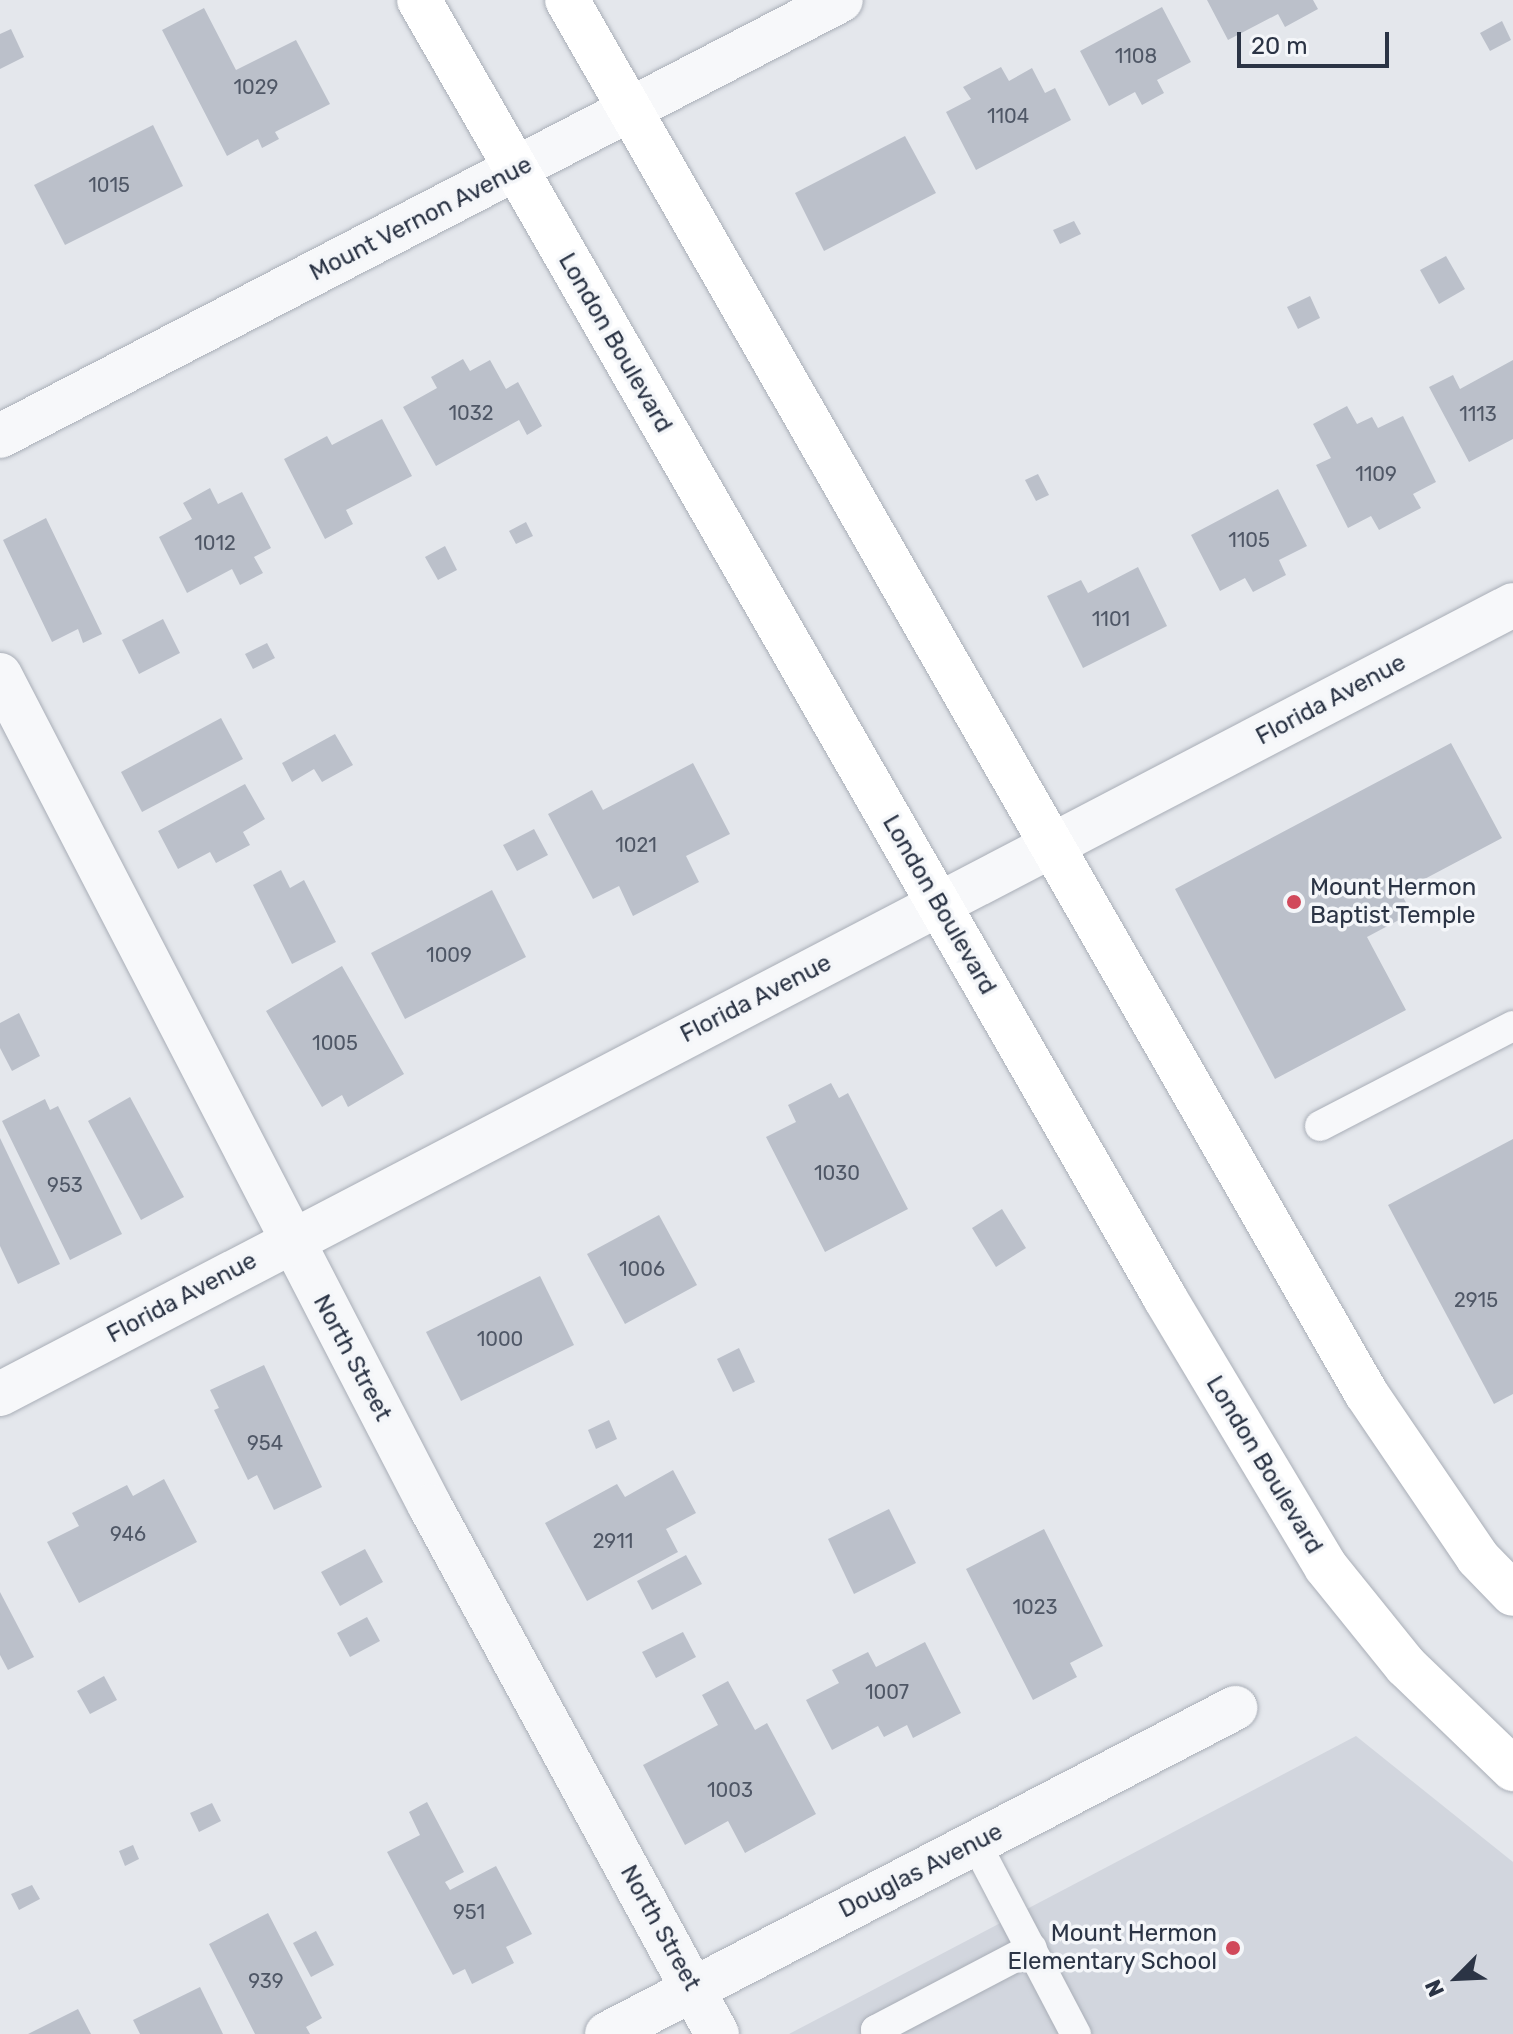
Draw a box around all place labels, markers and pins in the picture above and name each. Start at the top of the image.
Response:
place label: Mount Hermon Baptist Temple [1310,874,1476,930]
marker: Mount Hermon Baptist Temple [1285,893,1303,911]
place label: Mount Hermon Elementary School [1007,1920,1217,1976]
marker: Mount Hermon Elementary School [1224,1939,1242,1957]

